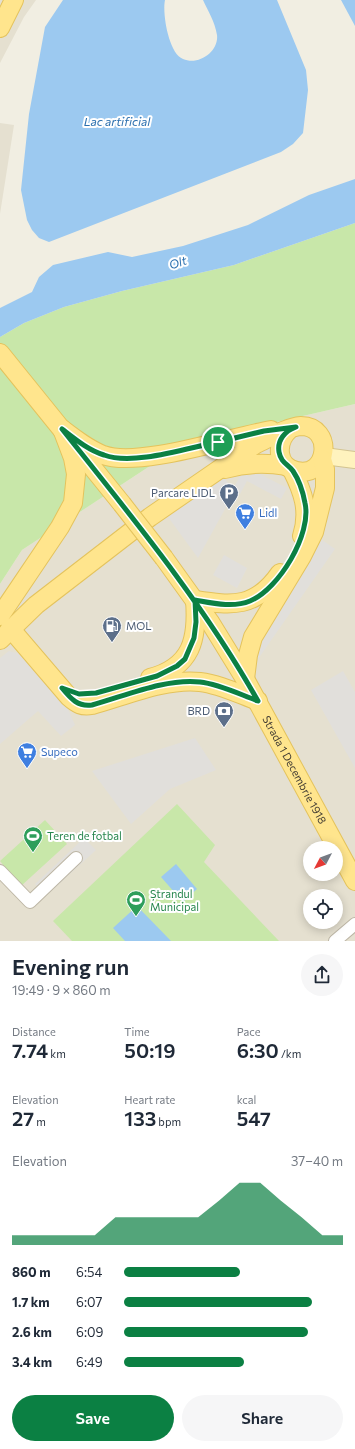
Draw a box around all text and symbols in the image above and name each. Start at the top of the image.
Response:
water label: Lac artificial [84,114,151,128]
water label: Olt [167,252,189,271]
pin [201,425,235,459]
icon: arrive [207,431,229,453]
parking icon: Parcare LIDL [218,482,240,510]
place label: Parcare LIDL [151,486,215,499]
supermarket icon: Lidl [234,502,256,530]
place label: Lidl [259,506,277,519]
fuel station icon: MOL [101,615,123,643]
place label: MOL [126,619,152,632]
bank icon: BRD [213,700,235,728]
place label: BRD [187,704,210,717]
street label: Strada 1 Decembrie 1918 [260,713,330,826]
supermarket icon: Supeco [16,741,38,769]
place label: Supeco [41,745,78,758]
sports icon: Teren de fotbal [22,825,44,853]
place label: Teren de fotbal [47,829,122,842]
north arrow [303,841,343,881]
map controls [303,841,343,929]
place label: Ștrandul Municipal [150,887,199,913]
sports icon: Ștrandul Municipal [125,889,147,917]
button: locate [303,889,343,929]
text: Evening run [12,953,129,980]
button: share [301,954,343,996]
text: 19:49 · 9 × 860 m [12,982,111,998]
text: Distance [12,1025,56,1038]
text: Time [124,1025,150,1038]
text: Pace [237,1025,261,1038]
text: 7.74 [12,1038,48,1062]
text: 50:19 [124,1038,175,1062]
text: 6:30 [237,1038,279,1062]
text: km [48,1047,66,1060]
text: /km [279,1047,301,1060]
text: Elevation [12,1093,58,1106]
text: Heart rate [124,1093,175,1106]
text: kcal [237,1093,256,1106]
text: 27 [12,1106,34,1130]
text: 133 [124,1106,156,1130]
text: 547 [237,1106,271,1130]
text: m [34,1115,46,1128]
text: bpm [156,1115,181,1128]
text: Elevation [12,1153,67,1169]
text: 37–40 m [291,1153,343,1169]
text: 860 m [12,1264,51,1280]
text: 6:54 [76,1264,102,1280]
text: 1.7 km [12,1294,50,1310]
text: 6:07 [76,1294,102,1310]
text: 2.6 km [12,1324,52,1340]
text: 6:09 [76,1324,103,1340]
text: 3.4 km [12,1354,52,1370]
text: 6:49 [76,1354,103,1370]
button: Save [12,1395,174,1441]
button: Share [182,1395,343,1441]

